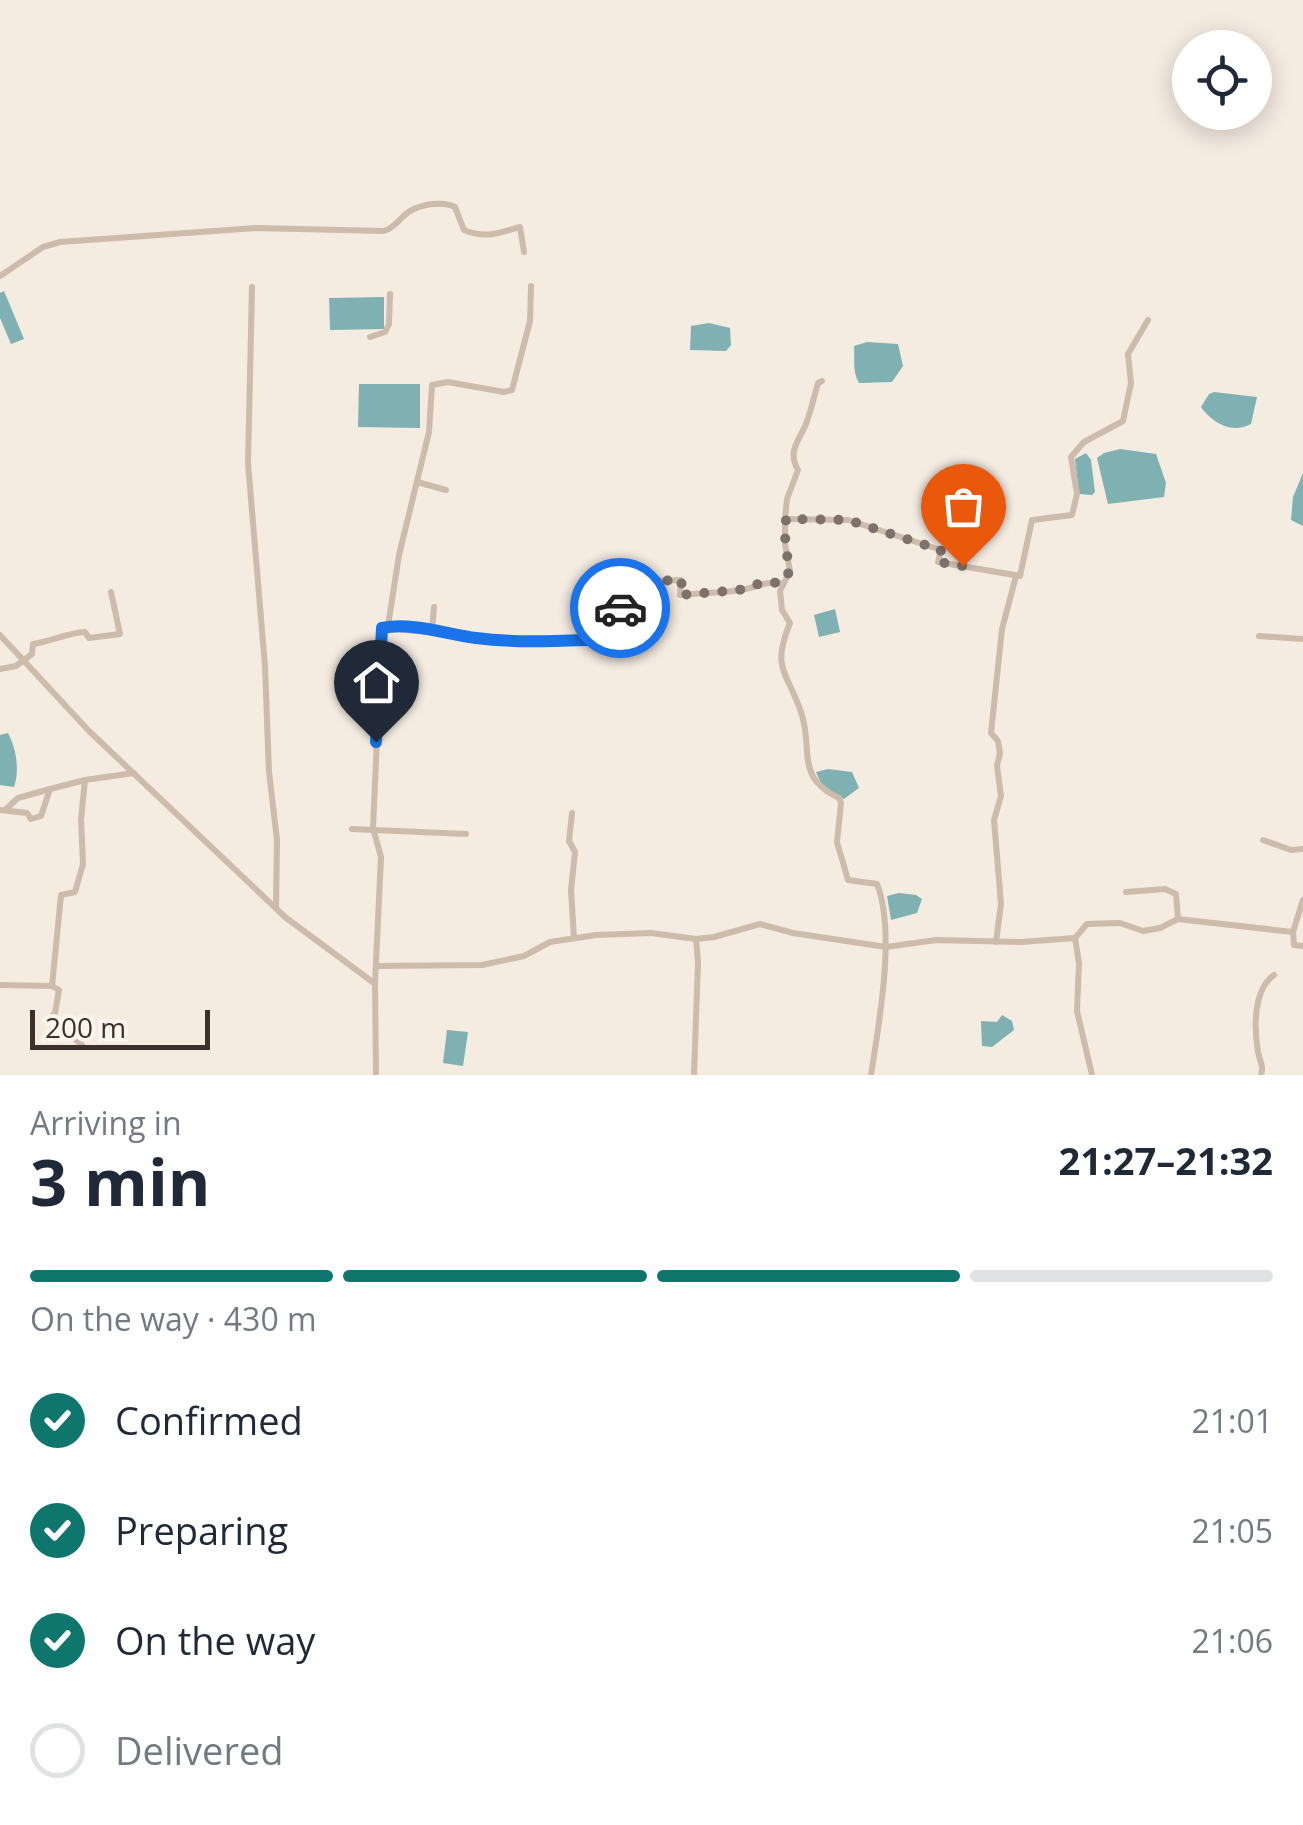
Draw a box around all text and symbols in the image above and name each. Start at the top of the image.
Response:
map controls [1172,30,1272,130]
button: locate [1172,30,1272,130]
pin [921,464,1006,567]
icon: bag [936,479,991,534]
courier [570,558,670,658]
icon: car [593,581,648,636]
pin [334,640,419,743]
icon: home [349,655,404,710]
scale bar [30,1005,210,1050]
text: 200 m [45,1008,126,1046]
text: Arriving in [30,1101,182,1144]
text: 21:27–21:32 [1059,1134,1273,1186]
text: 3 min [30,1137,210,1225]
text: On the way · 430 m [30,1297,317,1340]
icon: check [30,1393,85,1448]
text: Confirmed [115,1394,303,1446]
text: 21:01 [1191,1399,1273,1442]
icon: check [30,1503,85,1558]
text: Preparing [115,1504,288,1556]
text: 21:05 [1191,1509,1273,1552]
icon: check [30,1613,85,1668]
text: On the way [115,1614,315,1666]
text: 21:06 [1191,1619,1273,1662]
text: Delivered [115,1724,284,1776]

